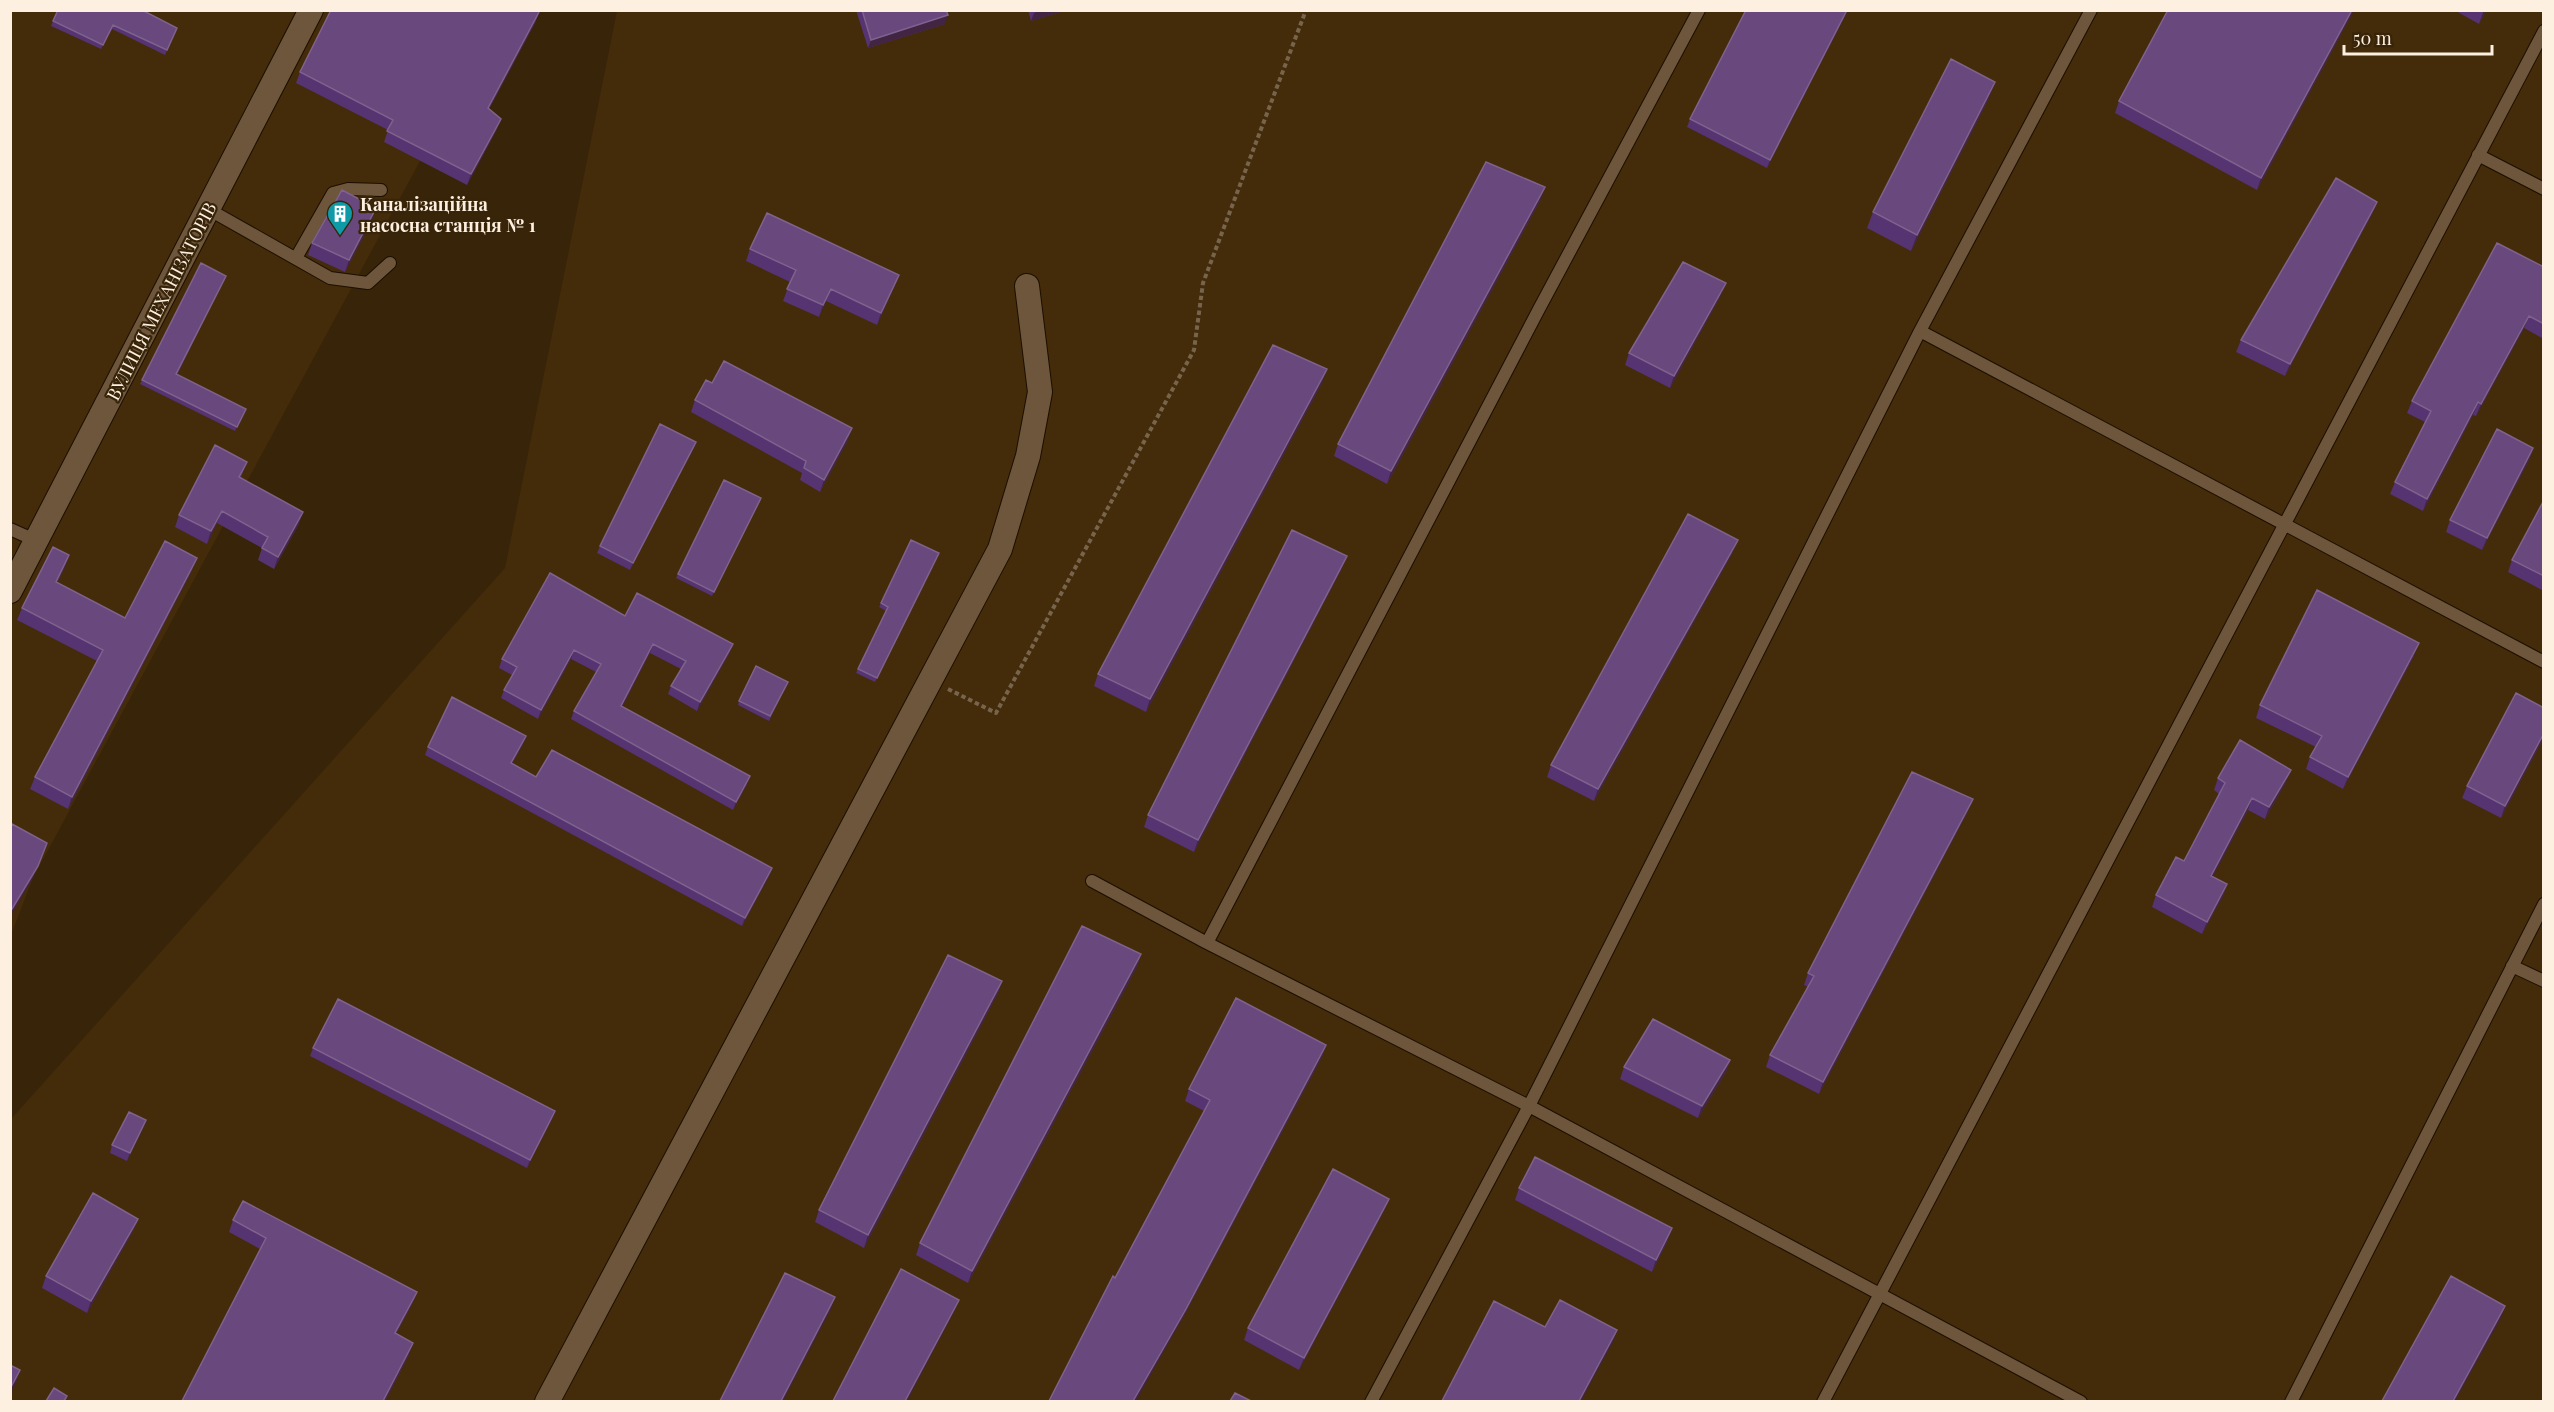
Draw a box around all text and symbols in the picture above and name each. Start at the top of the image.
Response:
scale bar [2344,18,2492,56]
text: 50 m [2353,26,2392,50]
place label: Каналізаційна насосна станція № 1 [360,192,536,237]
street label: ВУЛИЦЯ МЕХАНІЗАТОРІВ [101,198,221,404]
building icon: Каналізаційна насосна станція № 1 [325,199,355,237]

